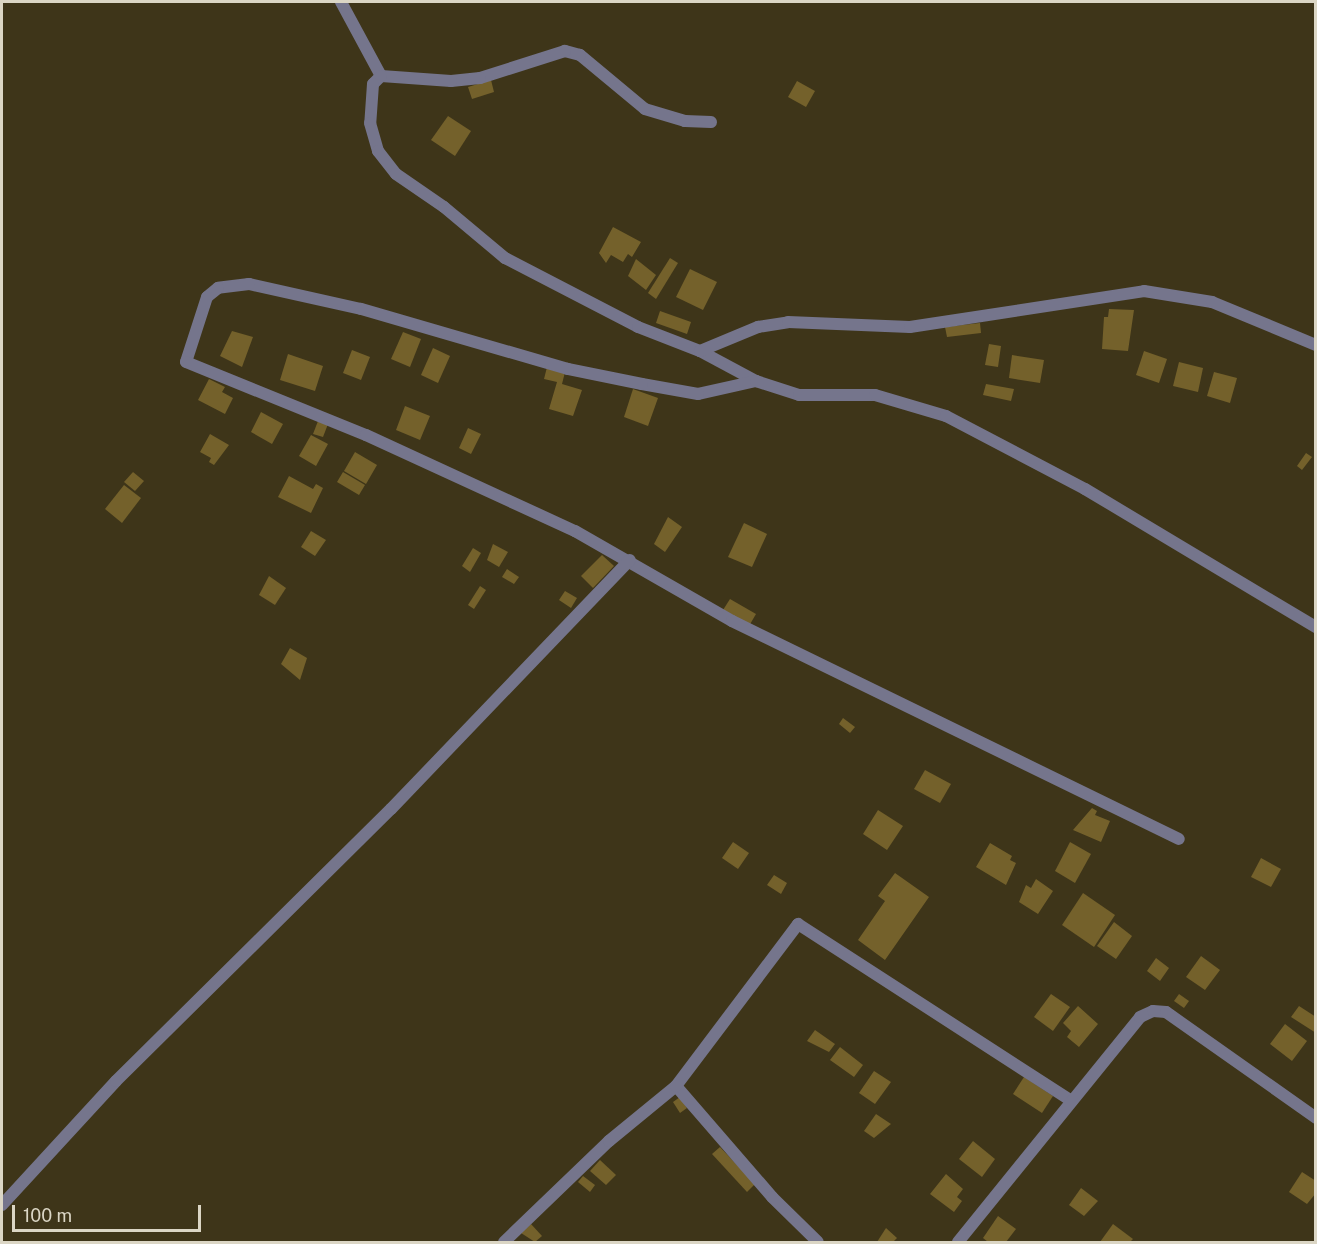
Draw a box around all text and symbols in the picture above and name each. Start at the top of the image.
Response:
scale bar [15,1193,204,1231]
text: 100 m [23,1205,72,1226]

